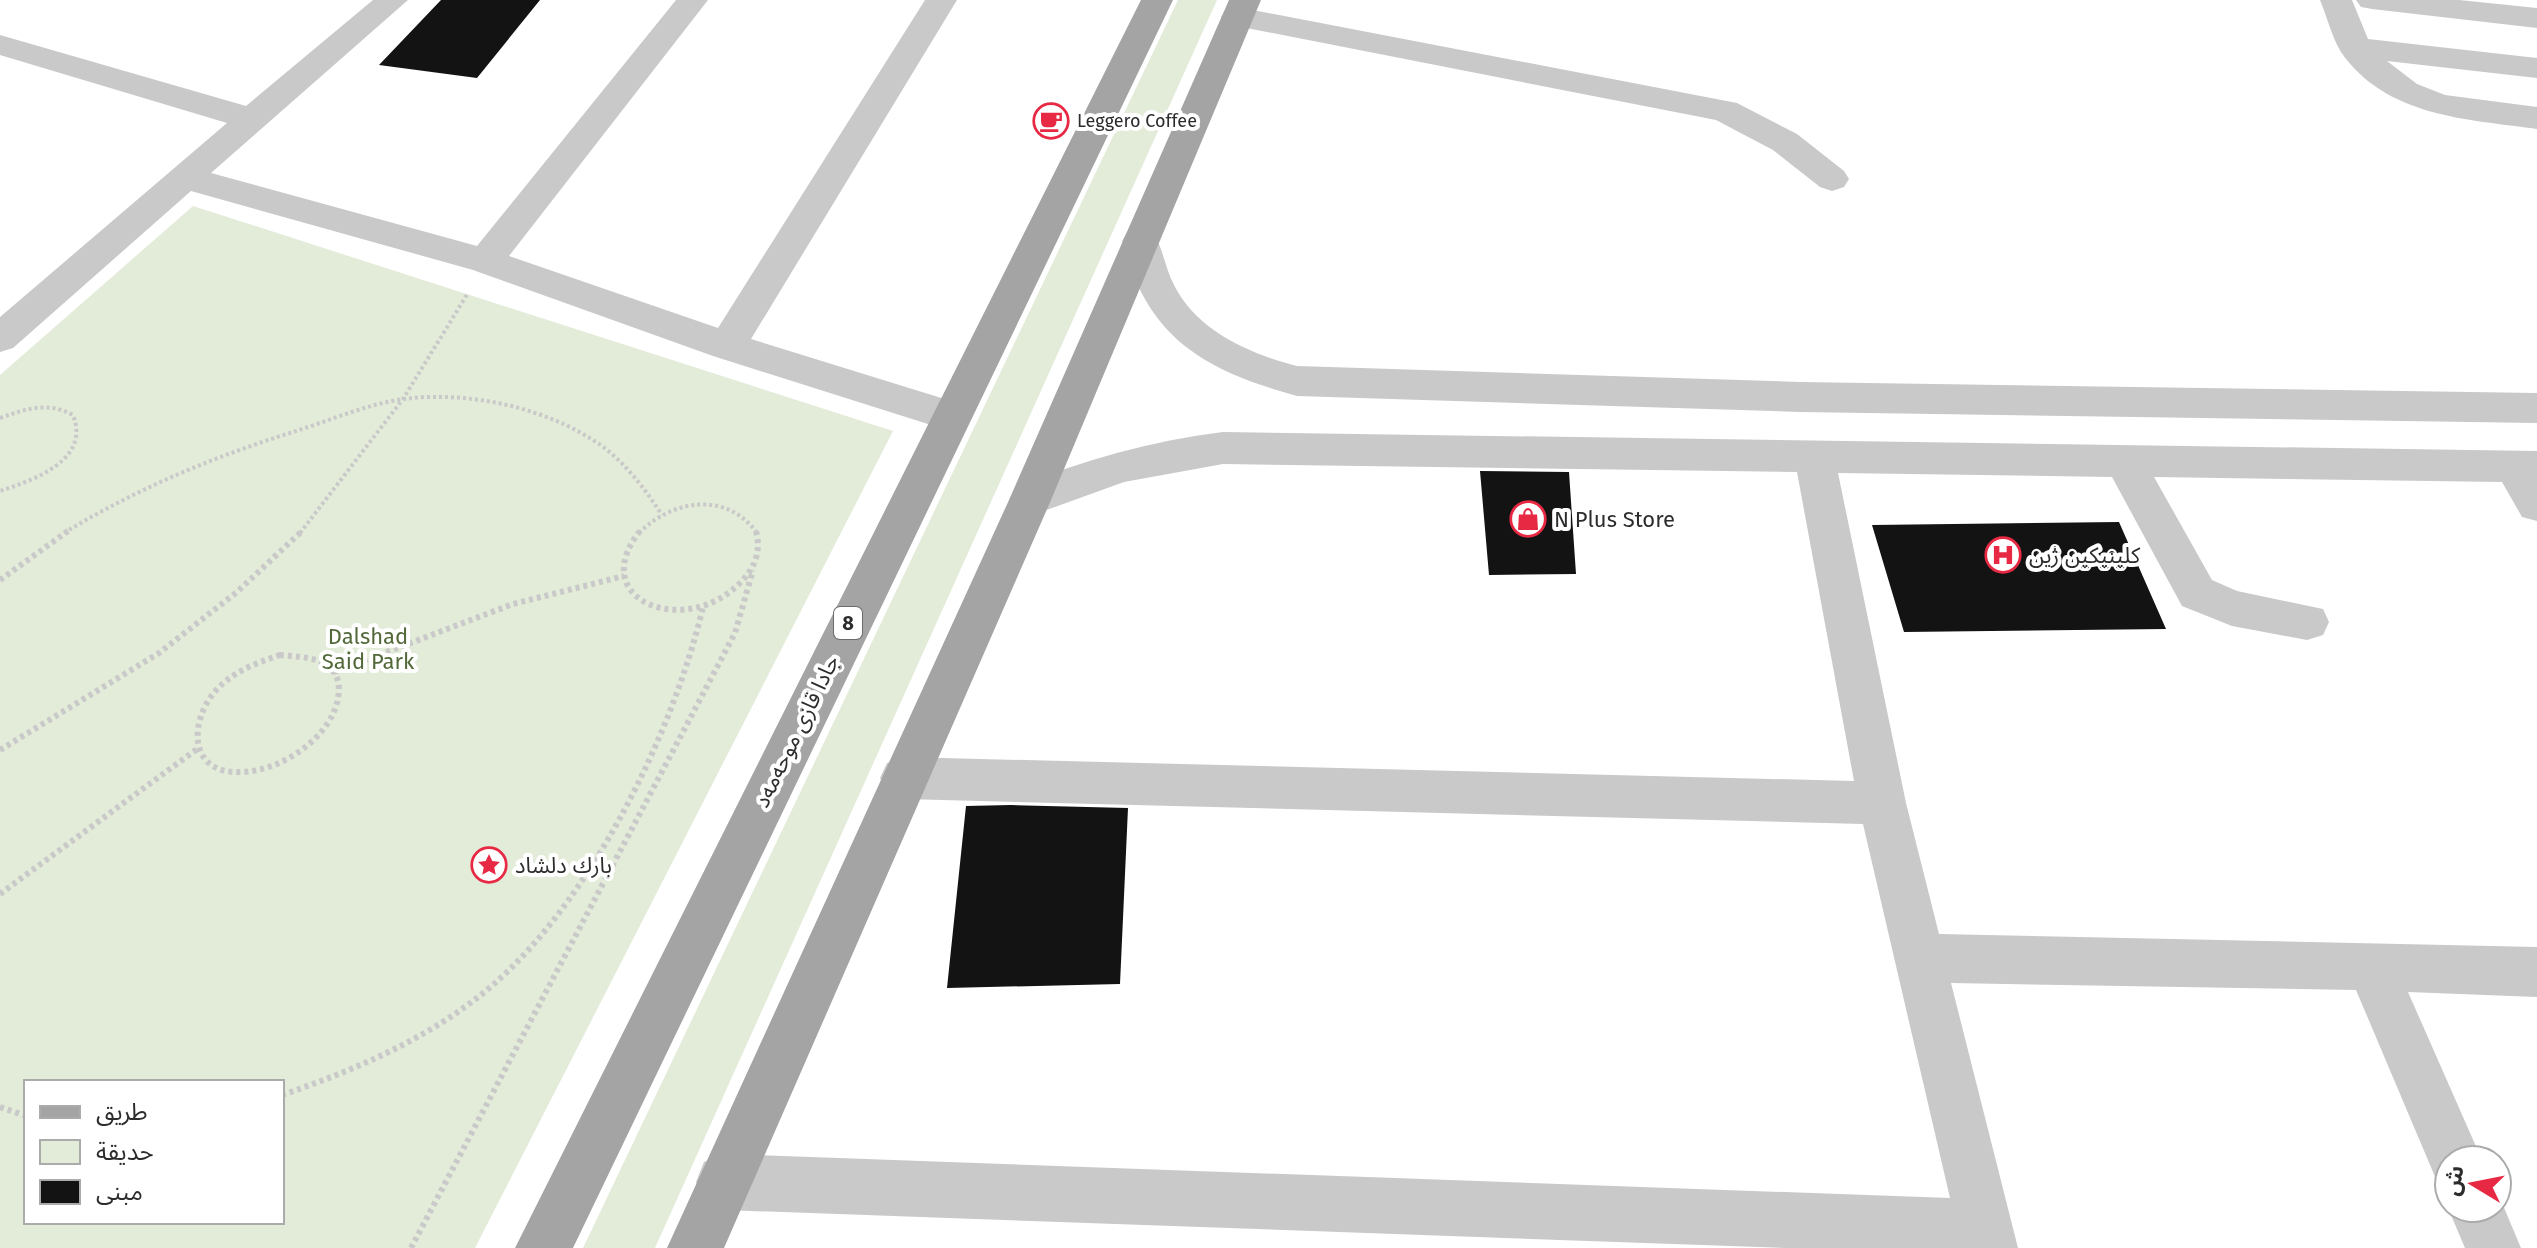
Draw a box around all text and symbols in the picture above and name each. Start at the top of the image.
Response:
cafe icon: Leggero Coffee [1032,102,1070,140]
place label: Leggero Coffee [1077,110,1197,132]
shop icon: N Plus Store [1509,500,1547,538]
place label: N Plus Store [1554,506,1675,533]
hospital icon: كلينيكين ژين [1984,536,2022,574]
place label: كلينيكين ژين [2029,542,2141,569]
road number: 8 [834,607,862,639]
park label: Dalshad Said Park [322,623,415,675]
street label: جادا قازی موحەمەد [748,651,845,812]
place icon: بارك دلشاد [470,846,508,884]
place label: بارك دلشاد [515,852,612,879]
legend [24,1080,284,1224]
text: طريق [96,1098,148,1127]
text: حديقة [96,1138,154,1166]
north arrow [2433,1144,2513,1224]
text: ش [2438,1163,2470,1198]
text: مبنى [96,1178,143,1206]

